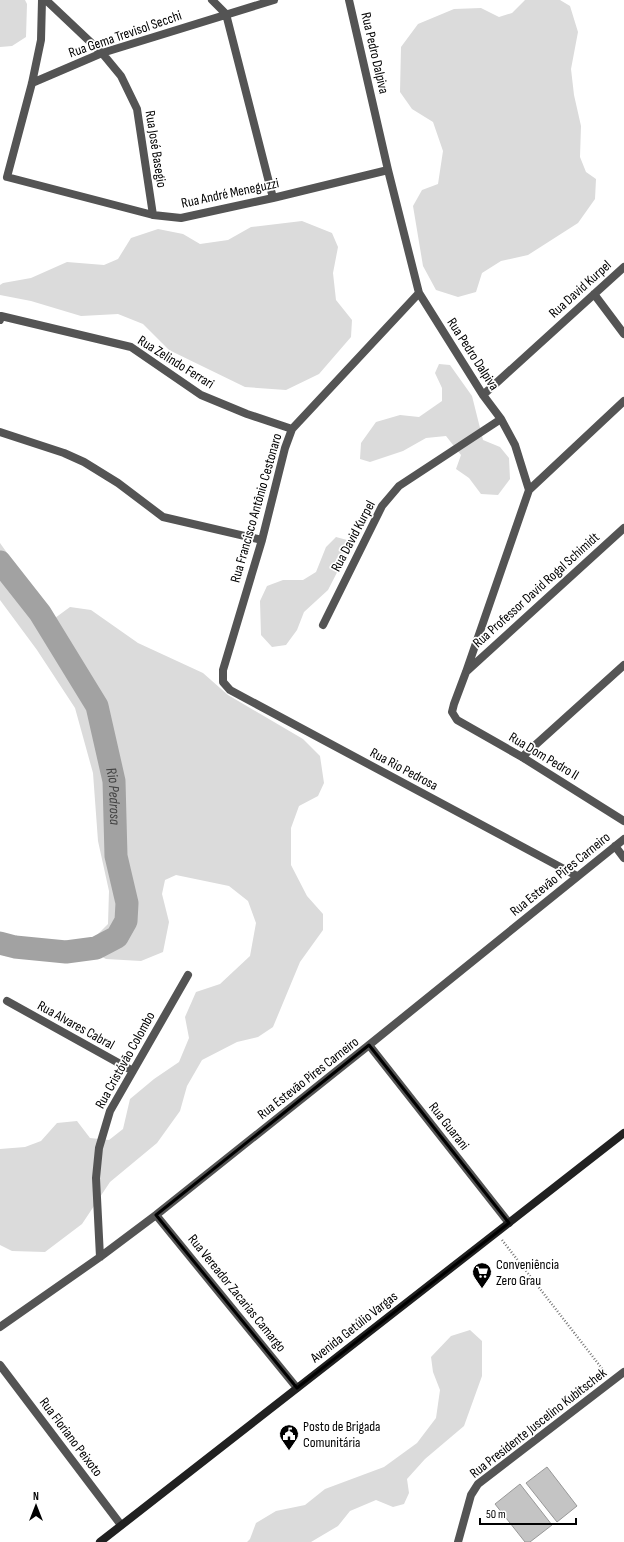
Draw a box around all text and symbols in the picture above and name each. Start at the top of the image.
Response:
street label: Rua Gema Trevisol Secchi [66,7,184,61]
street label: Rua Pedro Dalpiva [357,11,393,95]
street label: Rua José Basegio [142,109,171,189]
street label: Rua André Meneguzzi [180,174,280,212]
street label: Rua David Kurpel [545,257,615,321]
street label: Rua Pedro Dalpiva [443,315,503,393]
street label: Rua Zelindo Ferrari [135,332,217,392]
street label: Rua Francisco Antônio Cestonaro [227,431,286,585]
street label: Rua David Kurpel [327,497,379,575]
street label: Rua Professor David Rogal Schimidt [469,529,603,651]
street label: Rua Dom Pedro II [506,728,582,784]
street label: Rua Rio Pedrosa [367,744,441,794]
water label: Rio Pedrosa [102,766,125,825]
street label: Rua Estevão Pires Carneiro [506,828,614,920]
street label: Rua Alvares Cabral [34,997,118,1053]
street label: Rua Cristóvão Colombo [91,1008,159,1111]
street label: Rua Estevão Pires Carneiro [254,1033,362,1123]
street label: Rua Guarani [425,1099,473,1153]
street label: Rua Vereador Zacarias Camargo [184,1231,290,1355]
place label: Conveniência Zero Grau [496,1256,559,1289]
supermarket icon: Conveniência Zero Grau [471,1261,493,1289]
street label: Avenida Getúlio Vargas [306,1288,401,1367]
street label: Rua Presidente Juscelino Kubitschek [466,1364,610,1482]
street label: Rua Floriano Peixoto [36,1394,106,1480]
place label: Posto de Brigada Comunitária [303,1418,381,1451]
public building icon: Posto de Brigada Comunitária [278,1423,300,1451]
north arrow [16,1486,56,1526]
text: N [33,1490,39,1503]
scale bar [480,1500,576,1526]
text: 50 m [486,1507,506,1522]

